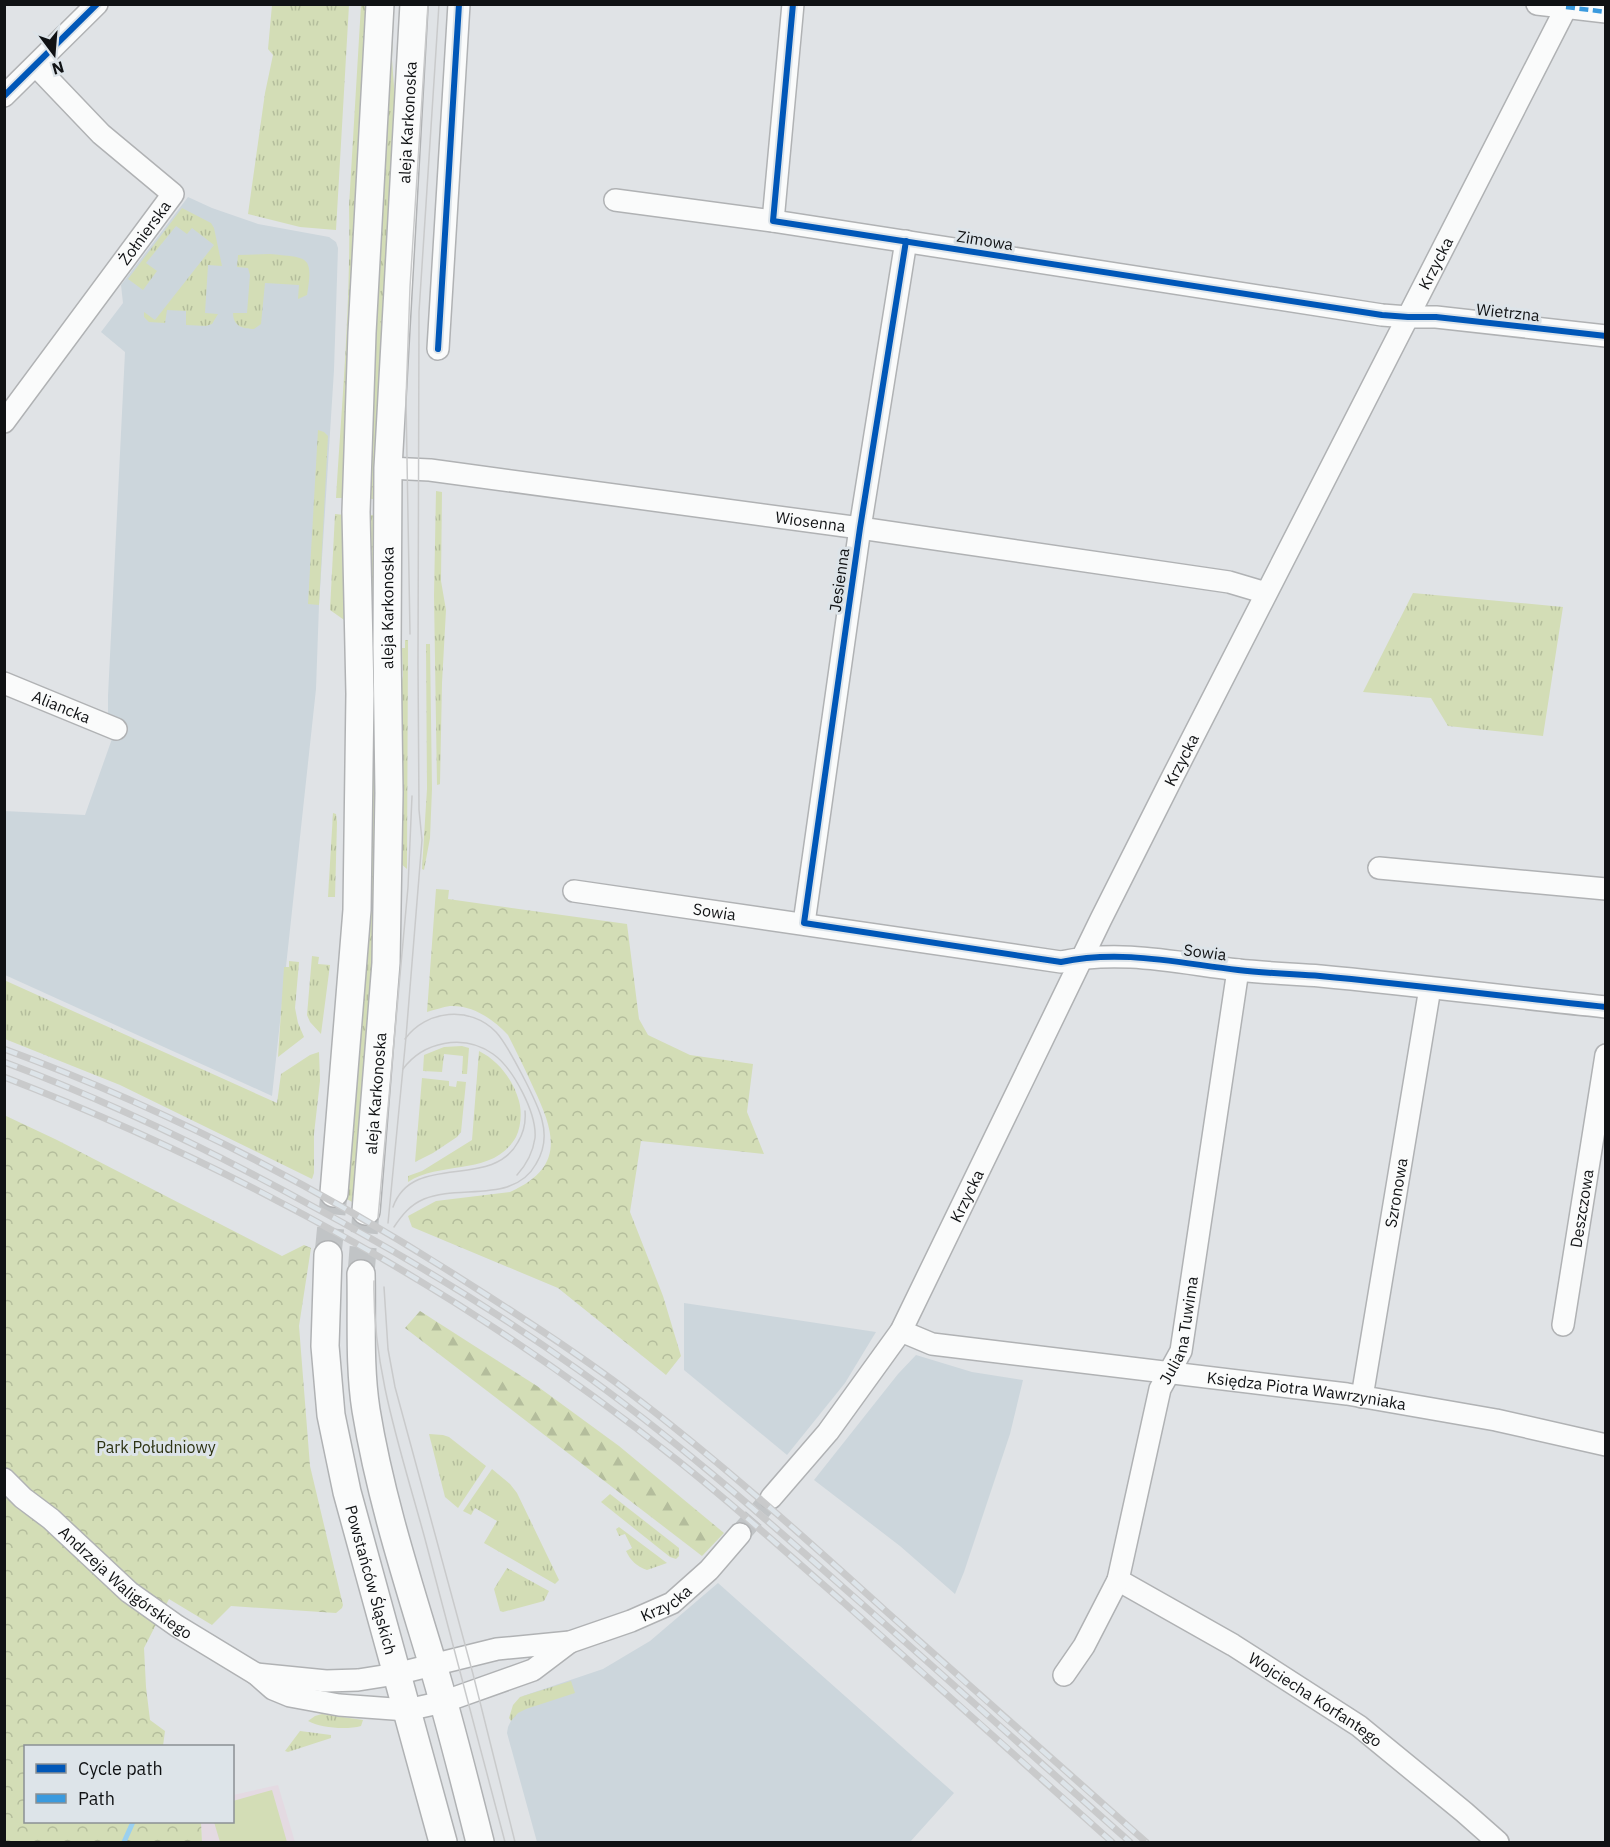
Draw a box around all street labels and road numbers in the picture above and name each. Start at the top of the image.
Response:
street label: aleja Karkonoska [394,60,421,184]
street label: Żołnierska [114,196,175,269]
street label: Zimowa [955,226,1015,254]
street label: Krzycka [1414,233,1457,293]
street label: Wietrzna [1475,299,1541,325]
street label: Wiosenna [774,507,847,536]
street label: aleja Karkonoska [377,546,398,669]
street label: Jesienna [825,546,853,613]
street label: Aliancka [29,686,94,728]
street label: Krzycka [1160,730,1203,789]
street label: Sowia [692,898,738,925]
street label: Sowia [1182,939,1228,965]
street label: aleja Karkonoska [361,1031,390,1155]
street label: Szronowa [1380,1156,1412,1229]
street label: Krzycka [945,1166,988,1226]
street label: Deszczowa [1565,1167,1598,1249]
street label: Juliana Tuwima [1155,1274,1202,1388]
street label: Księdza Piotra Wawrzyniaka [1206,1367,1408,1414]
street label: Powstańców Śląskich [341,1503,401,1657]
street label: Andrzeja Waligórskiego [55,1522,196,1643]
street label: Krzycka [637,1580,696,1626]
street label: Wojciecha Korfantego [1245,1648,1387,1751]

